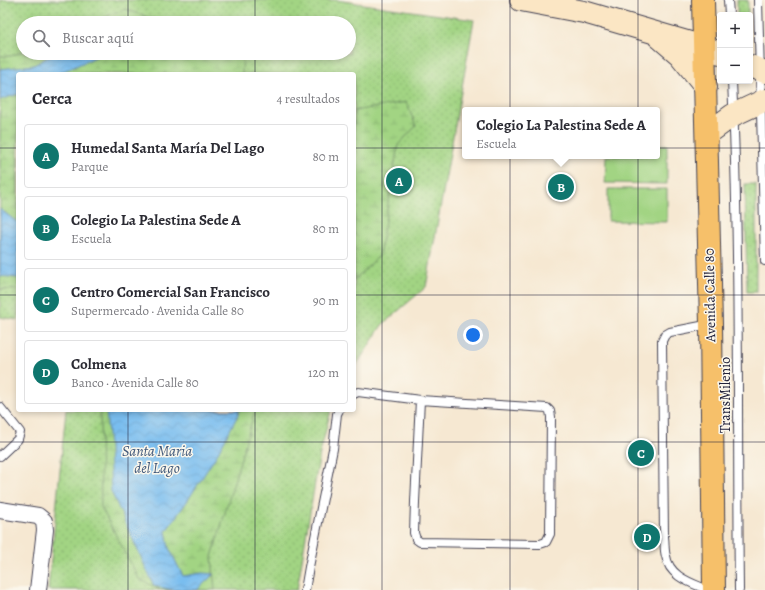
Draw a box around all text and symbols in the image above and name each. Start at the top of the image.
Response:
map controls [717,12,753,84]
button: + [717,12,753,48]
search box [16,16,356,60]
icon: search [30,27,52,49]
text: Buscar aquí [62,28,134,48]
button: − [717,48,753,84]
text: Cerca [32,87,72,110]
text: 4 resultados [276,90,340,107]
popup [462,107,660,159]
text: Colegio La Palestina Sede A [476,115,646,135]
text: Escuela [476,135,517,152]
text: Humedal Santa María Del Lago [71,138,264,158]
text: A [42,148,50,165]
text: 80 m [312,148,339,165]
text: Parque [71,158,108,175]
pin: A [386,166,412,196]
pin: B [548,172,574,202]
text: Colegio La Palestina Sede A [71,210,241,230]
text: B [42,220,50,237]
text: 80 m [312,220,339,237]
text: Escuela [71,230,112,247]
street label: Avenida Calle 80 [700,248,720,343]
text: Centro Comercial San Francisco [71,282,270,302]
text: C [42,292,50,309]
text: 90 m [313,292,339,309]
text: Supermercado · Avenida Calle 80 [71,302,244,319]
your location [463,325,483,345]
text: Colmena [71,354,127,374]
street label: TransMilenio [716,357,735,433]
text: D [41,364,51,381]
text: 120 m [308,364,339,381]
text: Banco · Avenida Calle 80 [71,374,199,391]
pin: C [628,438,654,468]
water label: Santa Maria del Lago [122,441,192,478]
pin: D [634,522,660,552]

